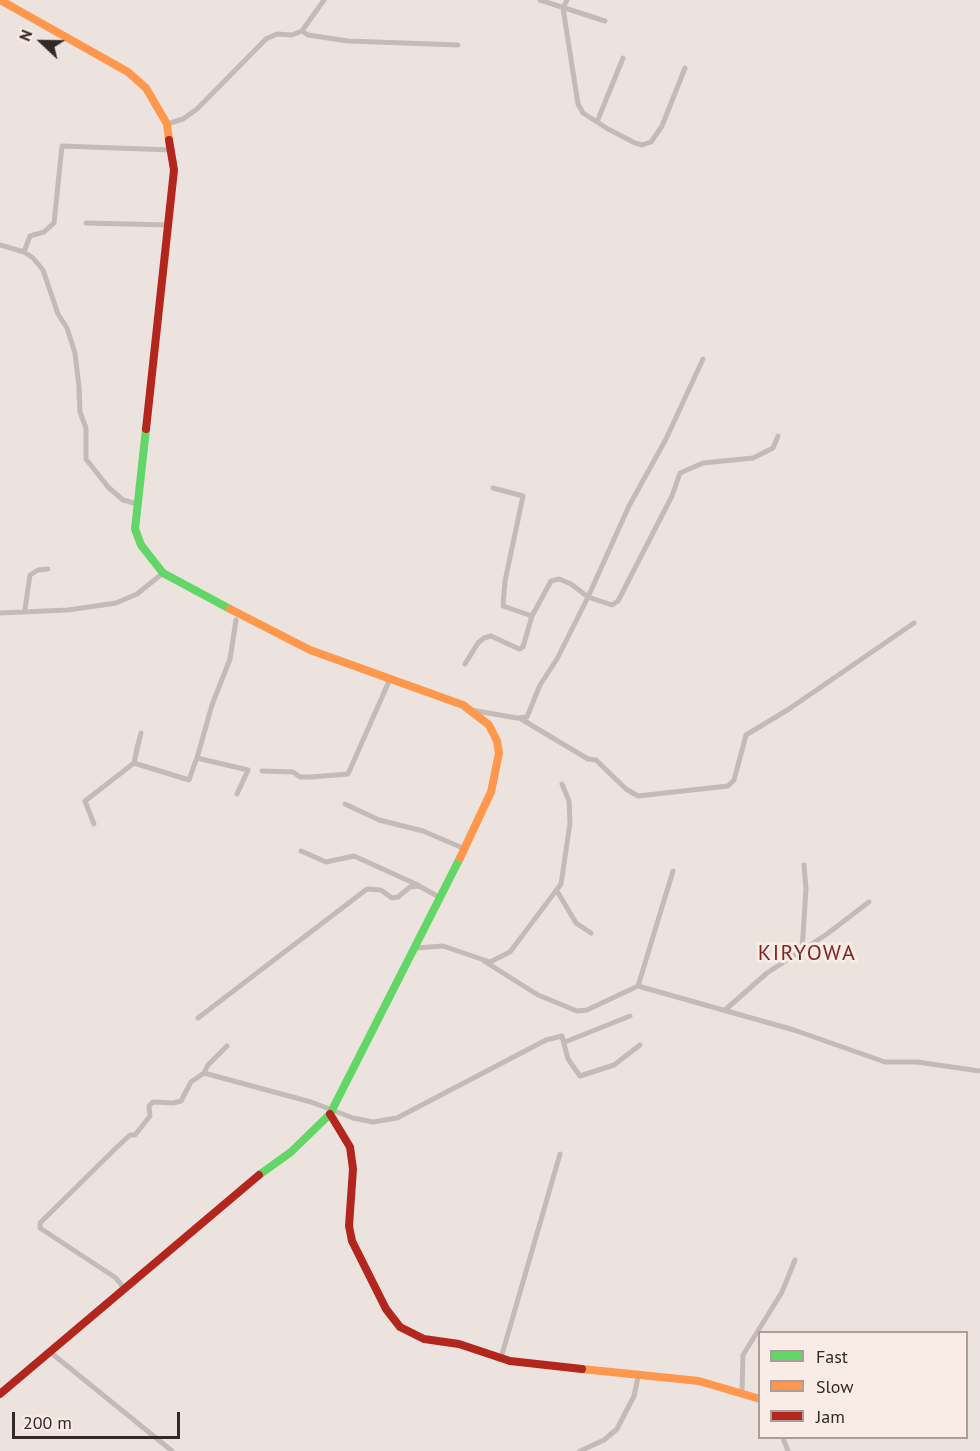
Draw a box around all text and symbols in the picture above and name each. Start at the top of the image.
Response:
north arrow [12,12,72,72]
text: N [14,27,37,44]
district label: KIRYOWA [758,941,856,967]
legend [758,1331,968,1439]
text: Fast [816,1345,848,1368]
text: Slow [816,1375,854,1398]
scale bar [15,1400,183,1438]
text: Jam [816,1405,845,1428]
text: 200 m [23,1411,72,1434]

